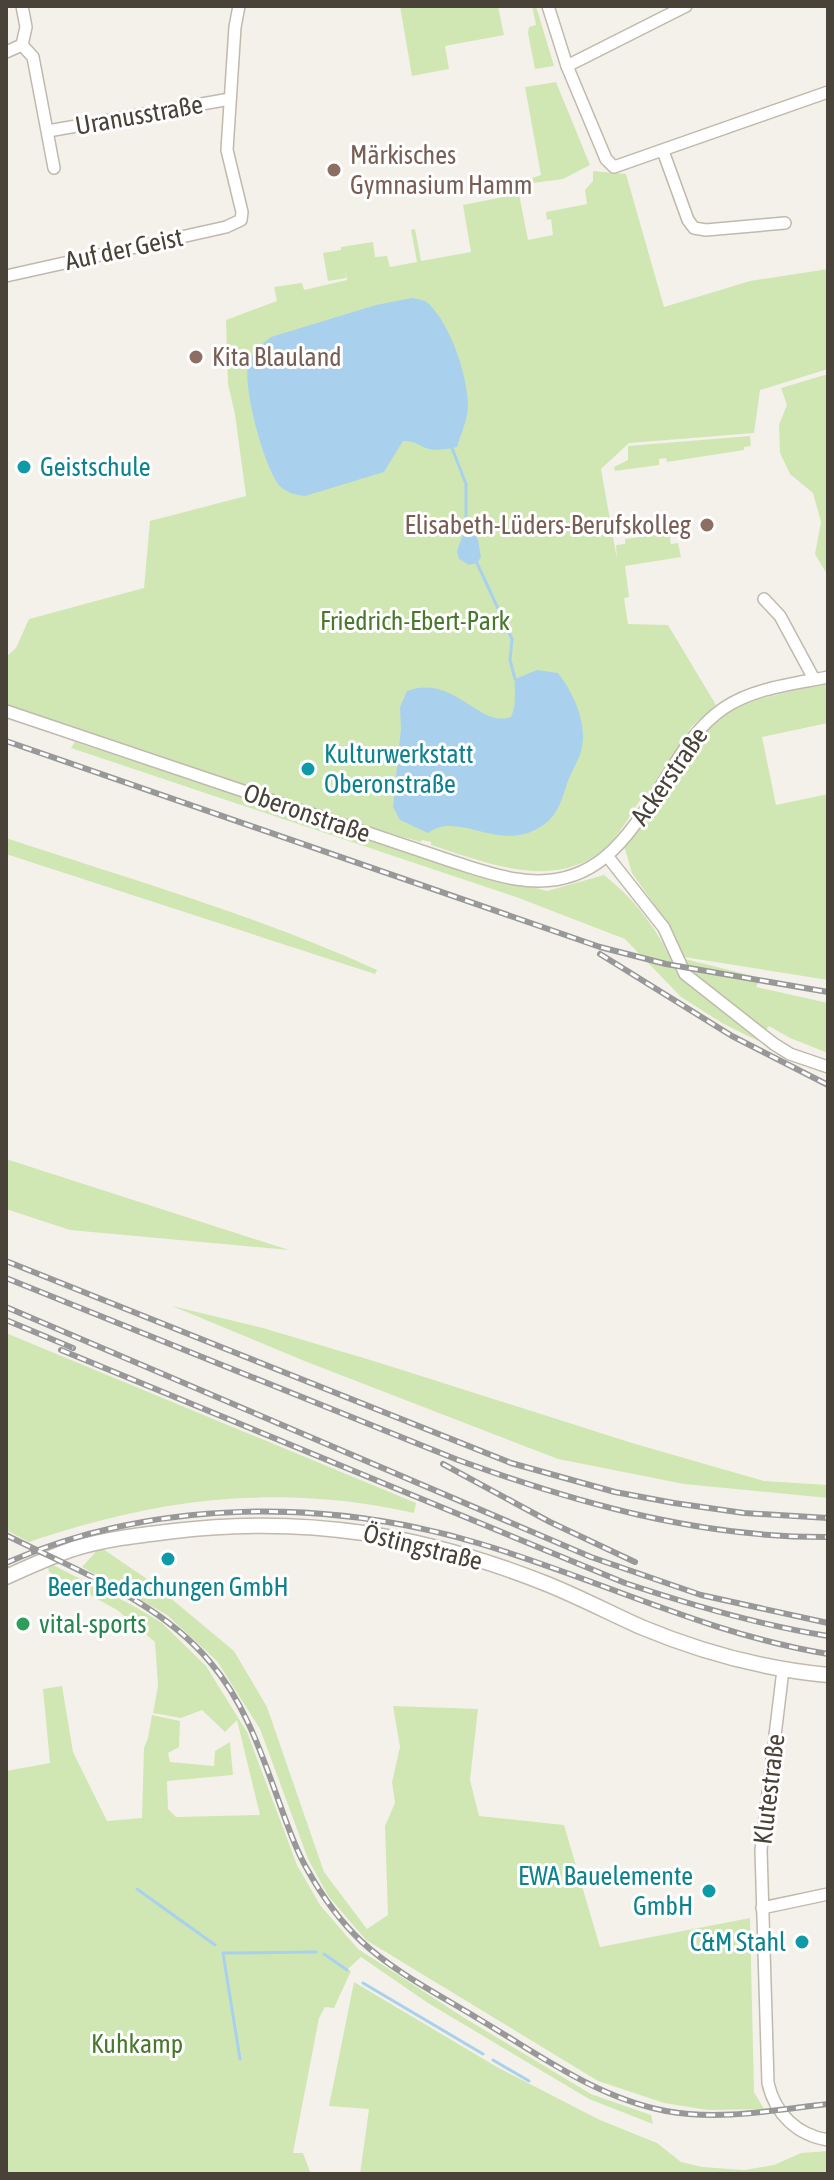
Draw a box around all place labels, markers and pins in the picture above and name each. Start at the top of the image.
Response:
place label: Märkisches Gymnasium Hamm [350,140,533,200]
marker: Märkisches Gymnasium Hamm [325,161,343,179]
place label: Kita Blauland [212,342,342,372]
marker: Kita Blauland [187,348,205,366]
place label: Geistschule [40,452,151,482]
marker: Geistschule [15,458,33,476]
place label: Elisabeth-Lüders-Berufskolleg [405,510,692,540]
marker: Elisabeth-Lüders-Berufskolleg [698,516,716,534]
place label: Kulturwerkstatt Oberonstraße [324,739,474,799]
marker: Kulturwerkstatt Oberonstraße [299,760,317,778]
marker: Beer Bedachungen GmbH [159,1550,177,1568]
place label: Beer Bedachungen GmbH [47,1572,289,1602]
place label: vital-sports [39,1609,146,1639]
marker: vital-sports [14,1615,32,1633]
place label: EWA Bauelemente GmbH [518,1861,693,1921]
marker: EWA Bauelemente GmbH [700,1882,718,1900]
place label: C&M Stahl [690,1927,786,1957]
marker: C&M Stahl [793,1933,811,1951]

